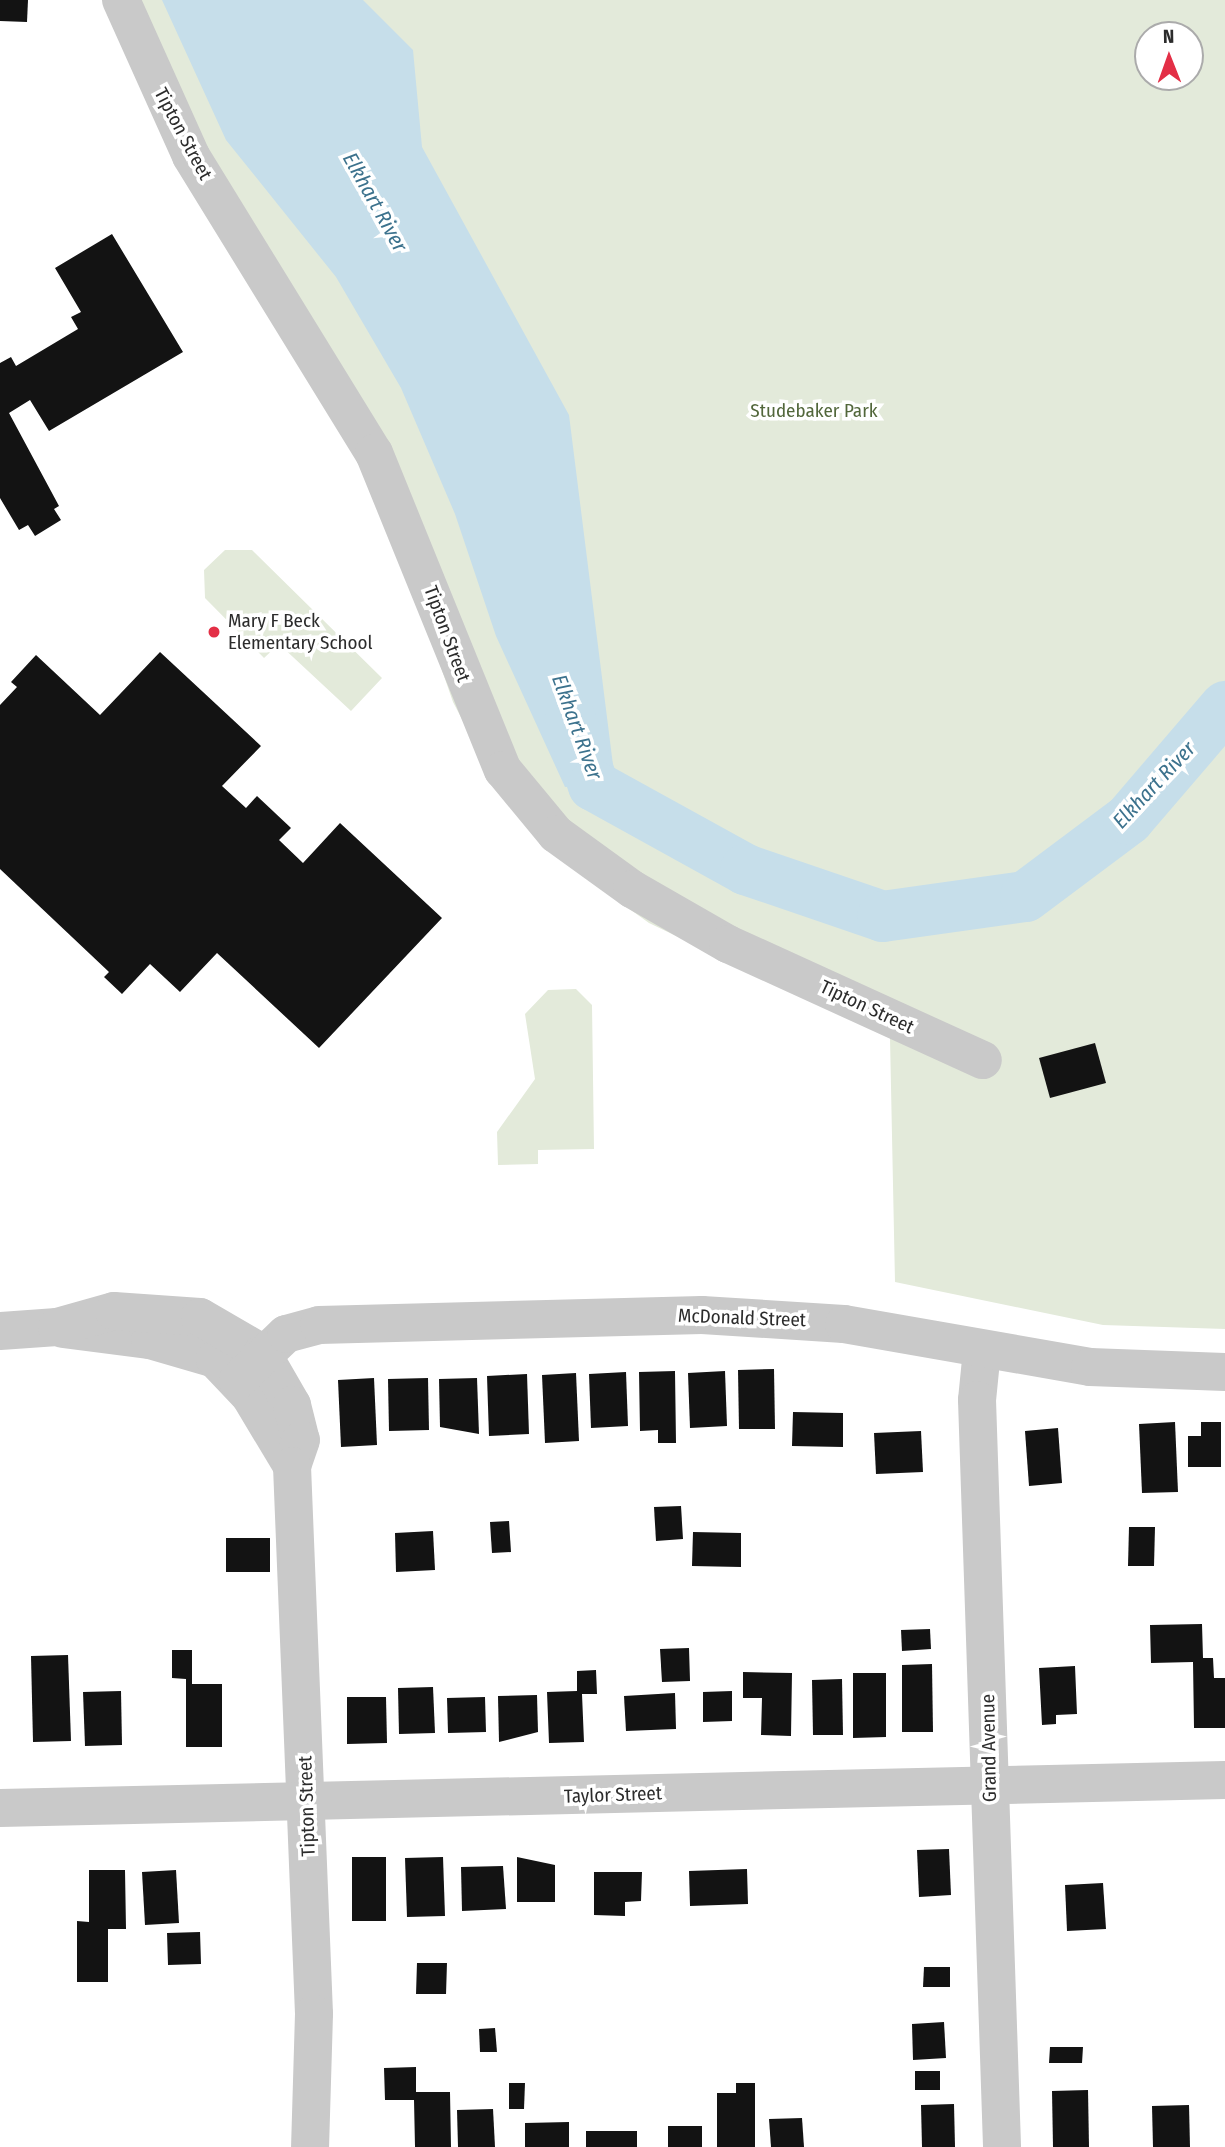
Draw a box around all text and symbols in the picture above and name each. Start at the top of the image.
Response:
north arrow [1134,21,1204,91]
text: N [1163,25,1175,48]
street label: Tipton Street [149,84,217,184]
water label: Elkhart River [337,148,413,256]
park label: Studebaker Park [750,400,878,422]
street label: Tipton Street [419,583,475,685]
place label: Mary F Beck Elementary School [228,610,373,654]
marker: Mary F Beck Elementary School [206,624,222,640]
water label: Elkhart River [546,671,608,783]
water label: Elkhart River [1107,736,1201,834]
street label: Tipton Street [816,975,918,1039]
street label: McDonald Street [678,1304,806,1332]
street label: Grand Avenue [977,1694,1001,1802]
street label: Tipton Street [294,1755,320,1857]
street label: Taylor Street [564,1782,662,1808]

